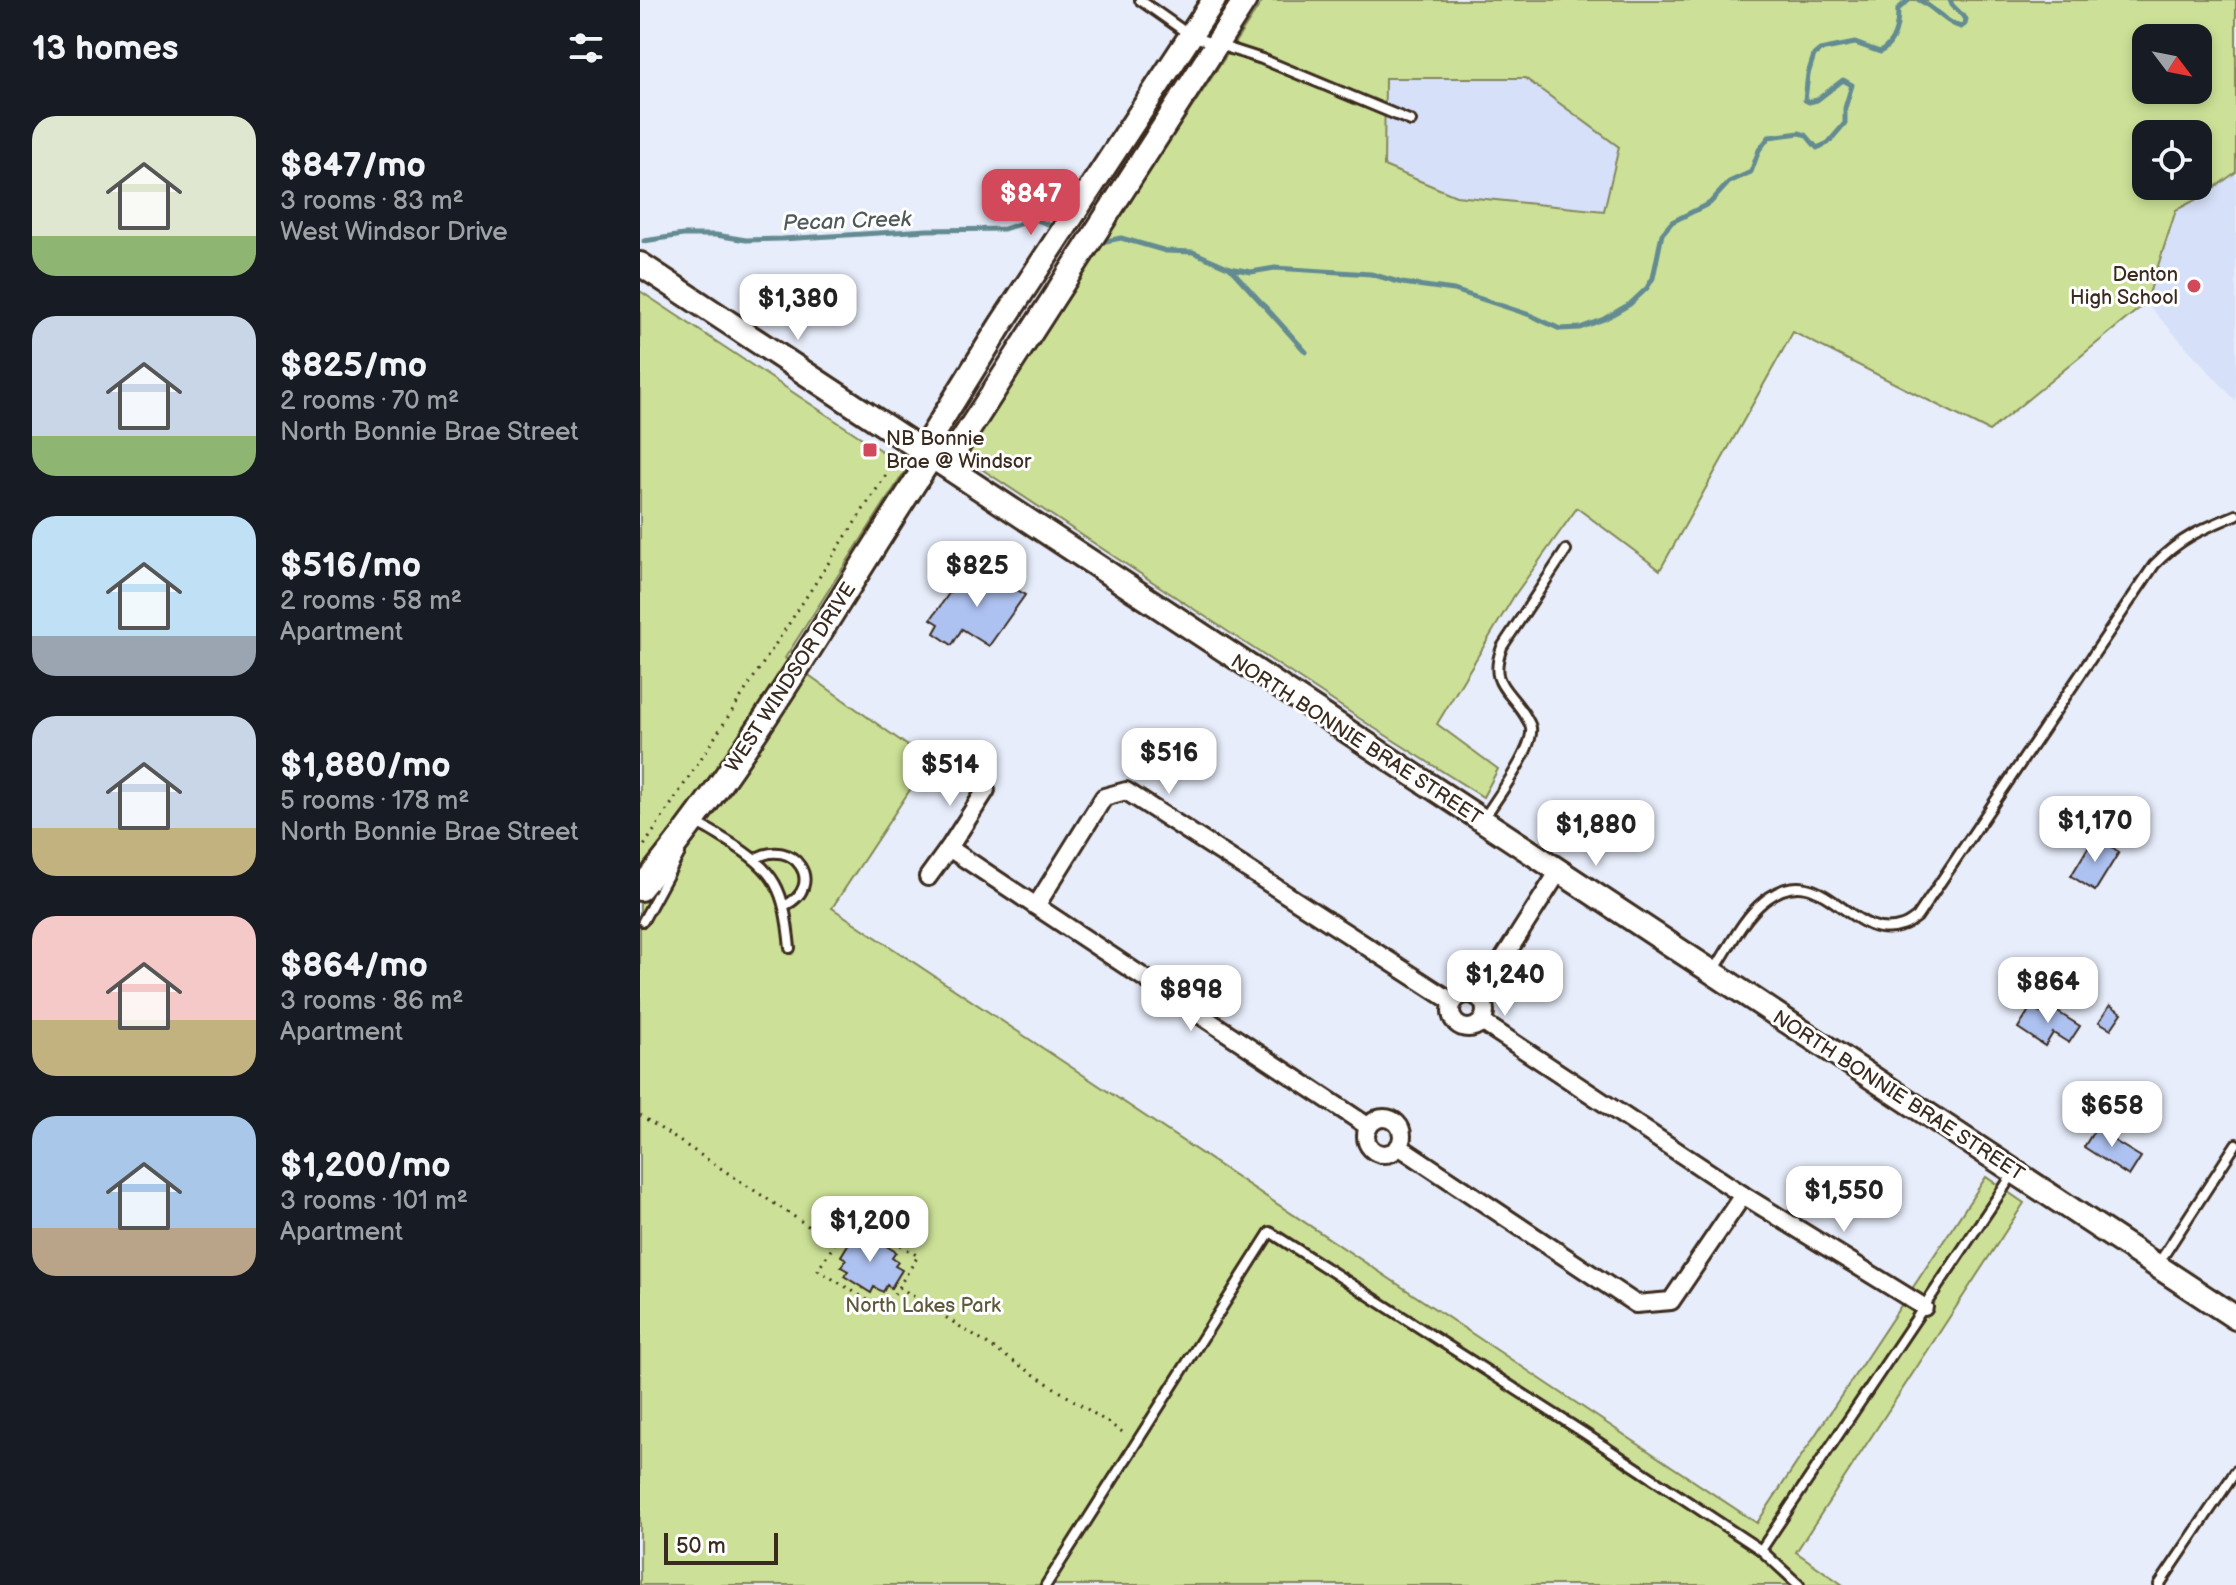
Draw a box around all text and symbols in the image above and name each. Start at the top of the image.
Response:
north arrow [2132,24,2212,104]
map controls [2132,24,2212,200]
icon: filters [564,26,608,70]
text: 13 homes [32,28,179,69]
button: locate [2132,120,2212,200]
text: $847/mo [280,145,426,186]
icon: home [96,148,192,244]
pin: $847 [984,169,1078,237]
text: $847 [1000,179,1062,210]
text: 3 rooms · 83 m² [280,186,464,217]
water label: Pecan Creek [782,206,913,237]
text: West Windsor Drive [280,217,508,248]
place label: Denton High School [2070,263,2178,310]
pin: $1,380 [733,274,863,342]
marker: Denton High School [2185,277,2203,295]
text: $1,380 [758,284,838,315]
text: $825/mo [280,345,427,386]
icon: home [96,348,192,444]
text: 2 rooms · 70 m² [280,386,459,417]
text: North Bonnie Brae Street [280,417,579,448]
place label: NB Bonnie Brae @ Windsor [886,427,1032,474]
marker: NB Bonnie Brae @ Windsor [861,441,879,459]
pin: $825 [930,541,1024,609]
text: $516/mo [280,545,421,586]
icon: home [96,548,192,644]
text: $825 [945,551,1009,582]
street label: WEST WINDSOR DRIVE [721,578,861,777]
text: 2 rooms · 58 m² [280,586,462,617]
text: Apartment [280,617,403,648]
street label: NORTH BONNIE BRAE STREET [1226,649,1487,830]
pin: $516 [1122,728,1216,796]
text: $516 [1140,738,1198,769]
pin: $514 [903,740,997,808]
text: $1,880/mo [280,745,451,786]
icon: home [96,748,192,844]
text: $514 [921,750,979,781]
text: 5 rooms · 178 m² [280,786,469,817]
pin: $1,170 [2030,796,2160,864]
pin: $1,880 [1531,800,1661,868]
text: $1,170 [2057,806,2133,837]
text: $1,880 [1555,810,1637,841]
text: North Bonnie Brae Street [280,817,579,848]
text: $864/mo [280,945,428,986]
icon: home [96,948,192,1044]
pin: $1,240 [1440,950,1570,1018]
pin: $864 [2001,957,2095,1025]
text: $1,240 [1465,960,1545,991]
pin: $898 [1144,965,1238,1033]
text: $864 [2016,967,2080,998]
text: $898 [1159,975,1223,1006]
text: 3 rooms · 86 m² [280,986,464,1017]
street label: NORTH BONNIE BRAE STREET [1768,1005,2029,1186]
text: Apartment [280,1017,403,1048]
pin: $658 [2065,1081,2159,1149]
text: $658 [2080,1091,2144,1122]
text: $1,200/mo [280,1145,451,1186]
icon: home [96,1148,192,1244]
pin: $1,550 [1779,1166,1909,1234]
text: $1,550 [1804,1176,1884,1207]
text: 3 rooms · 101 m² [280,1186,468,1217]
pin: $1,200 [805,1196,935,1264]
text: $1,200 [829,1206,911,1237]
text: Apartment [280,1217,403,1248]
park label: North Lakes Park [845,1294,1001,1318]
scale bar [664,1529,778,1565]
text: 50 m [676,1533,726,1560]

